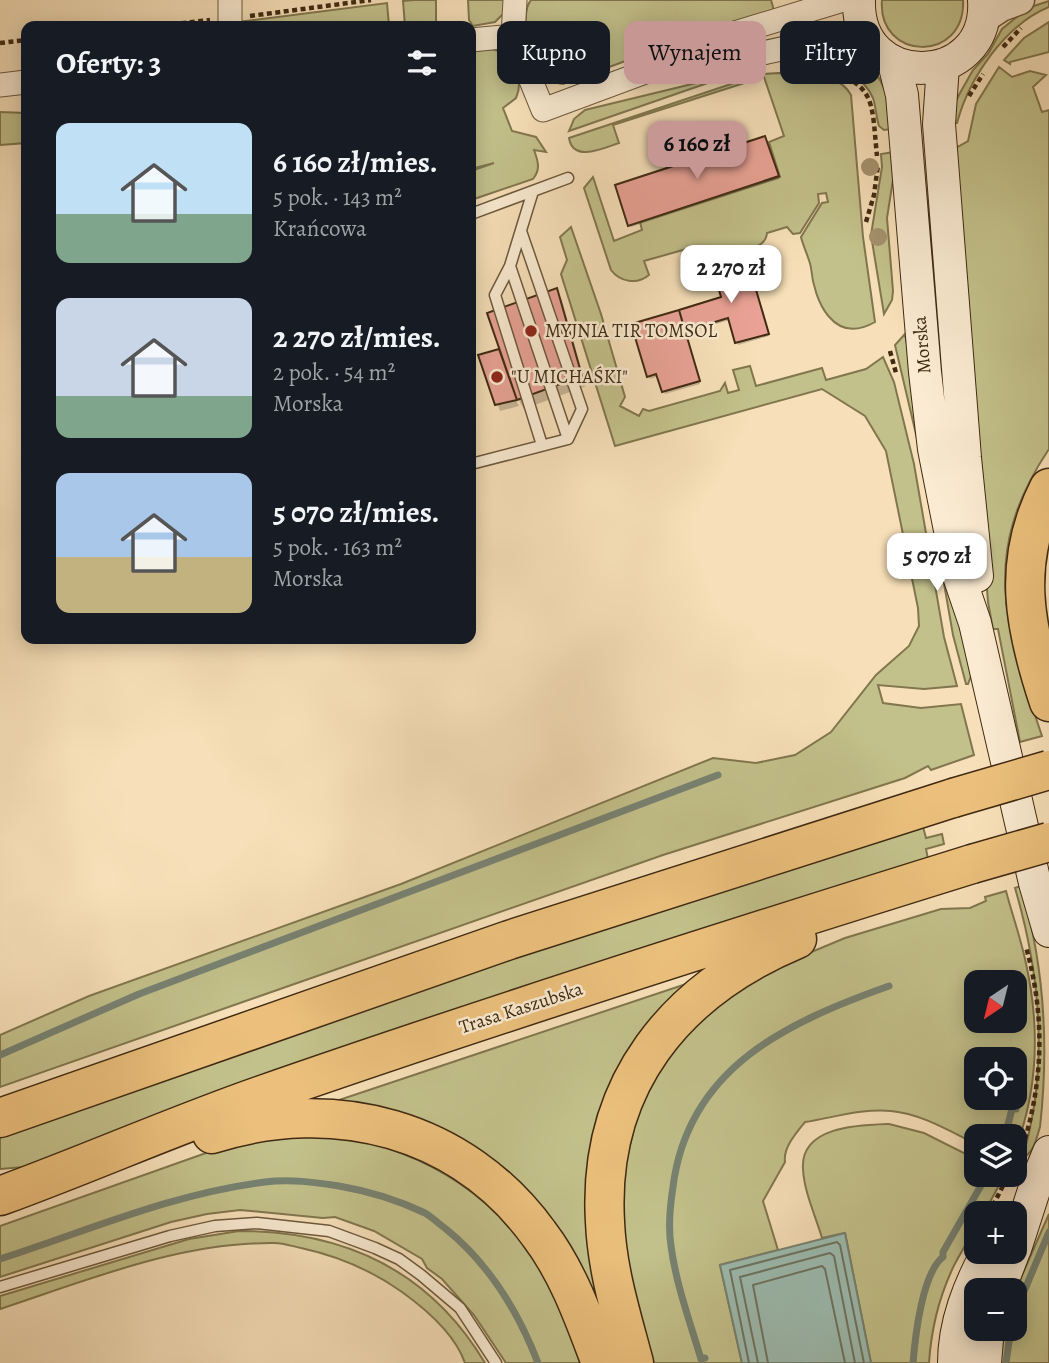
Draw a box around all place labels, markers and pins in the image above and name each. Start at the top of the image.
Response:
pin: 6 160 zł [625,122,769,181]
pin: 2 270 zł [659,246,803,305]
place label: MYJNIA TIR TOMSOL [545,318,718,344]
marker: MYJNIA TIR TOMSOL [523,323,539,339]
place label: "U MICHAŚKI" [511,364,628,390]
marker: "U MICHAŚKI" [489,369,505,385]
pin: 5 070 zł [865,534,1009,593]

